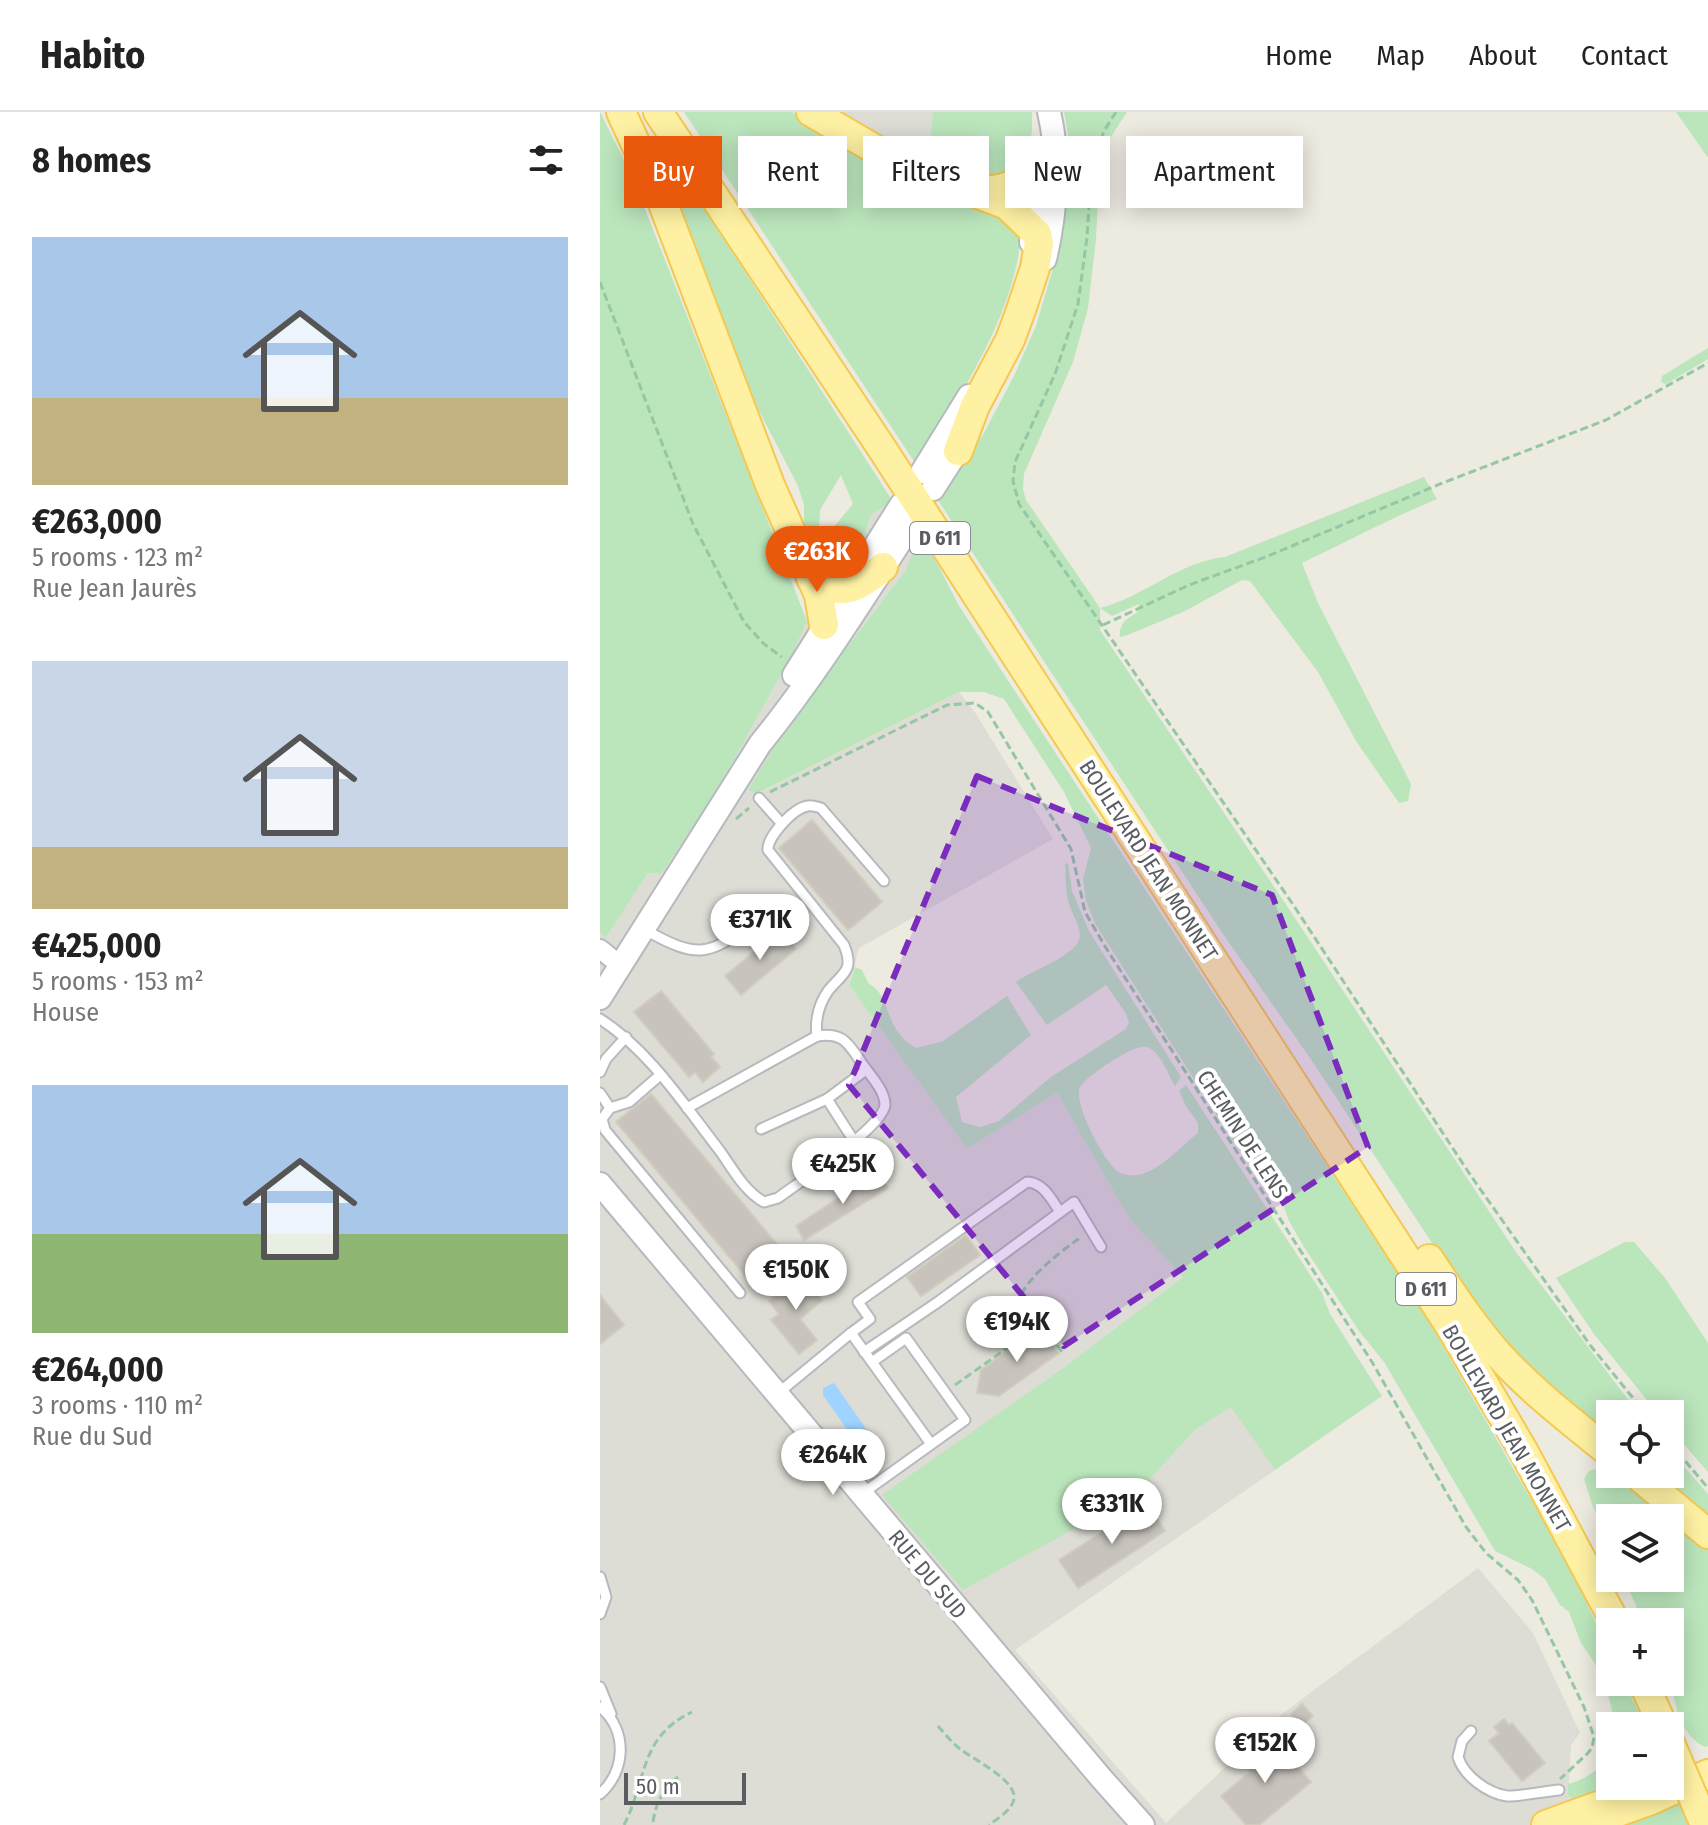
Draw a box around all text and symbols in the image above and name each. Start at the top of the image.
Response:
text: Habito [40,32,145,78]
text: Home [1265,39,1332,72]
text: Map [1376,39,1425,72]
text: About [1469,39,1537,72]
text: Contact [1581,39,1668,72]
chip: Buy [624,136,722,208]
chip: Rent [738,136,847,208]
chip: Filters [863,136,989,208]
chip: New [1005,136,1110,208]
chip: Apartment [1126,136,1303,208]
icon: filters [524,138,568,182]
text: 8 homes [32,140,151,181]
icon: home [228,289,372,433]
text: €263,000 [32,501,162,542]
road number: D 611 [910,522,970,554]
pin: €263K [761,526,873,594]
text: €263K [784,536,850,567]
text: 5 rooms · 123 m² [32,542,203,573]
text: Rue Jean Jaurès [32,573,197,604]
icon: home [228,713,372,857]
street label: BOULEVARD JEAN MONNET [1074,755,1224,966]
pin: €371K [704,894,816,962]
text: €371K [728,904,792,935]
text: €425,000 [32,925,162,966]
text: 5 rooms · 153 m² [32,966,204,997]
text: House [32,997,99,1028]
street label: CHEMIN DE LENS [1191,1065,1294,1203]
icon: home [228,1137,372,1281]
pin: €425K [787,1138,899,1206]
text: €425K [810,1148,876,1179]
pin: €150K [740,1244,852,1312]
text: €150K [763,1254,829,1285]
road number: D 611 [1396,1273,1456,1305]
pin: €194K [961,1296,1073,1364]
text: €194K [984,1306,1050,1337]
street label: BOULEVARD JEAN MONNET [1436,1320,1577,1537]
text: €264,000 [32,1349,164,1390]
text: 3 rooms · 110 m² [32,1390,203,1421]
map controls [1596,1400,1684,1800]
button: locate [1596,1400,1684,1488]
text: Rue du Sud [32,1421,153,1452]
pin: €264K [777,1429,889,1497]
text: €264K [799,1439,867,1470]
pin: €331K [1056,1478,1168,1546]
text: €331K [1080,1488,1144,1519]
button: layers [1596,1504,1684,1592]
street label: RUE DU SUD [883,1524,973,1624]
button: + [1596,1608,1684,1696]
button: − [1596,1712,1684,1800]
pin: €152K [1209,1717,1321,1785]
text: €152K [1233,1727,1297,1758]
scale bar [624,1769,746,1805]
text: 50 m [636,1773,680,1800]

